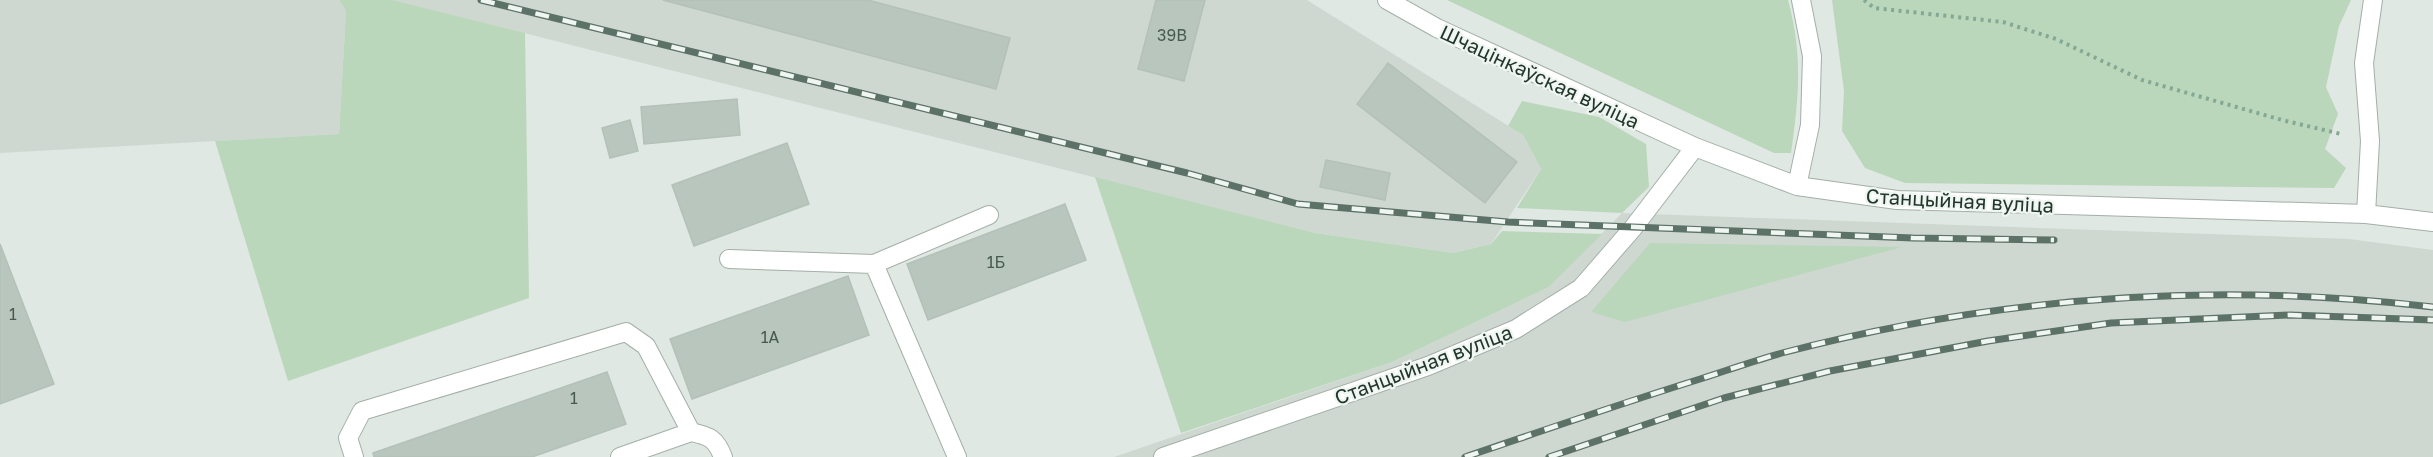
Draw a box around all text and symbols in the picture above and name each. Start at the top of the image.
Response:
street label: Шчацінкаўская вуліца [1436,19,1644,133]
house number: 39В [1157,25,1187,45]
street label: Станцыйная вуліца [1865,183,2055,217]
house number: 1Б [987,252,1005,272]
house number: 1 [9,304,17,324]
street label: Станцыйная вуліца [1331,319,1515,409]
house number: 1А [761,327,780,347]
house number: 1 [570,388,578,408]

